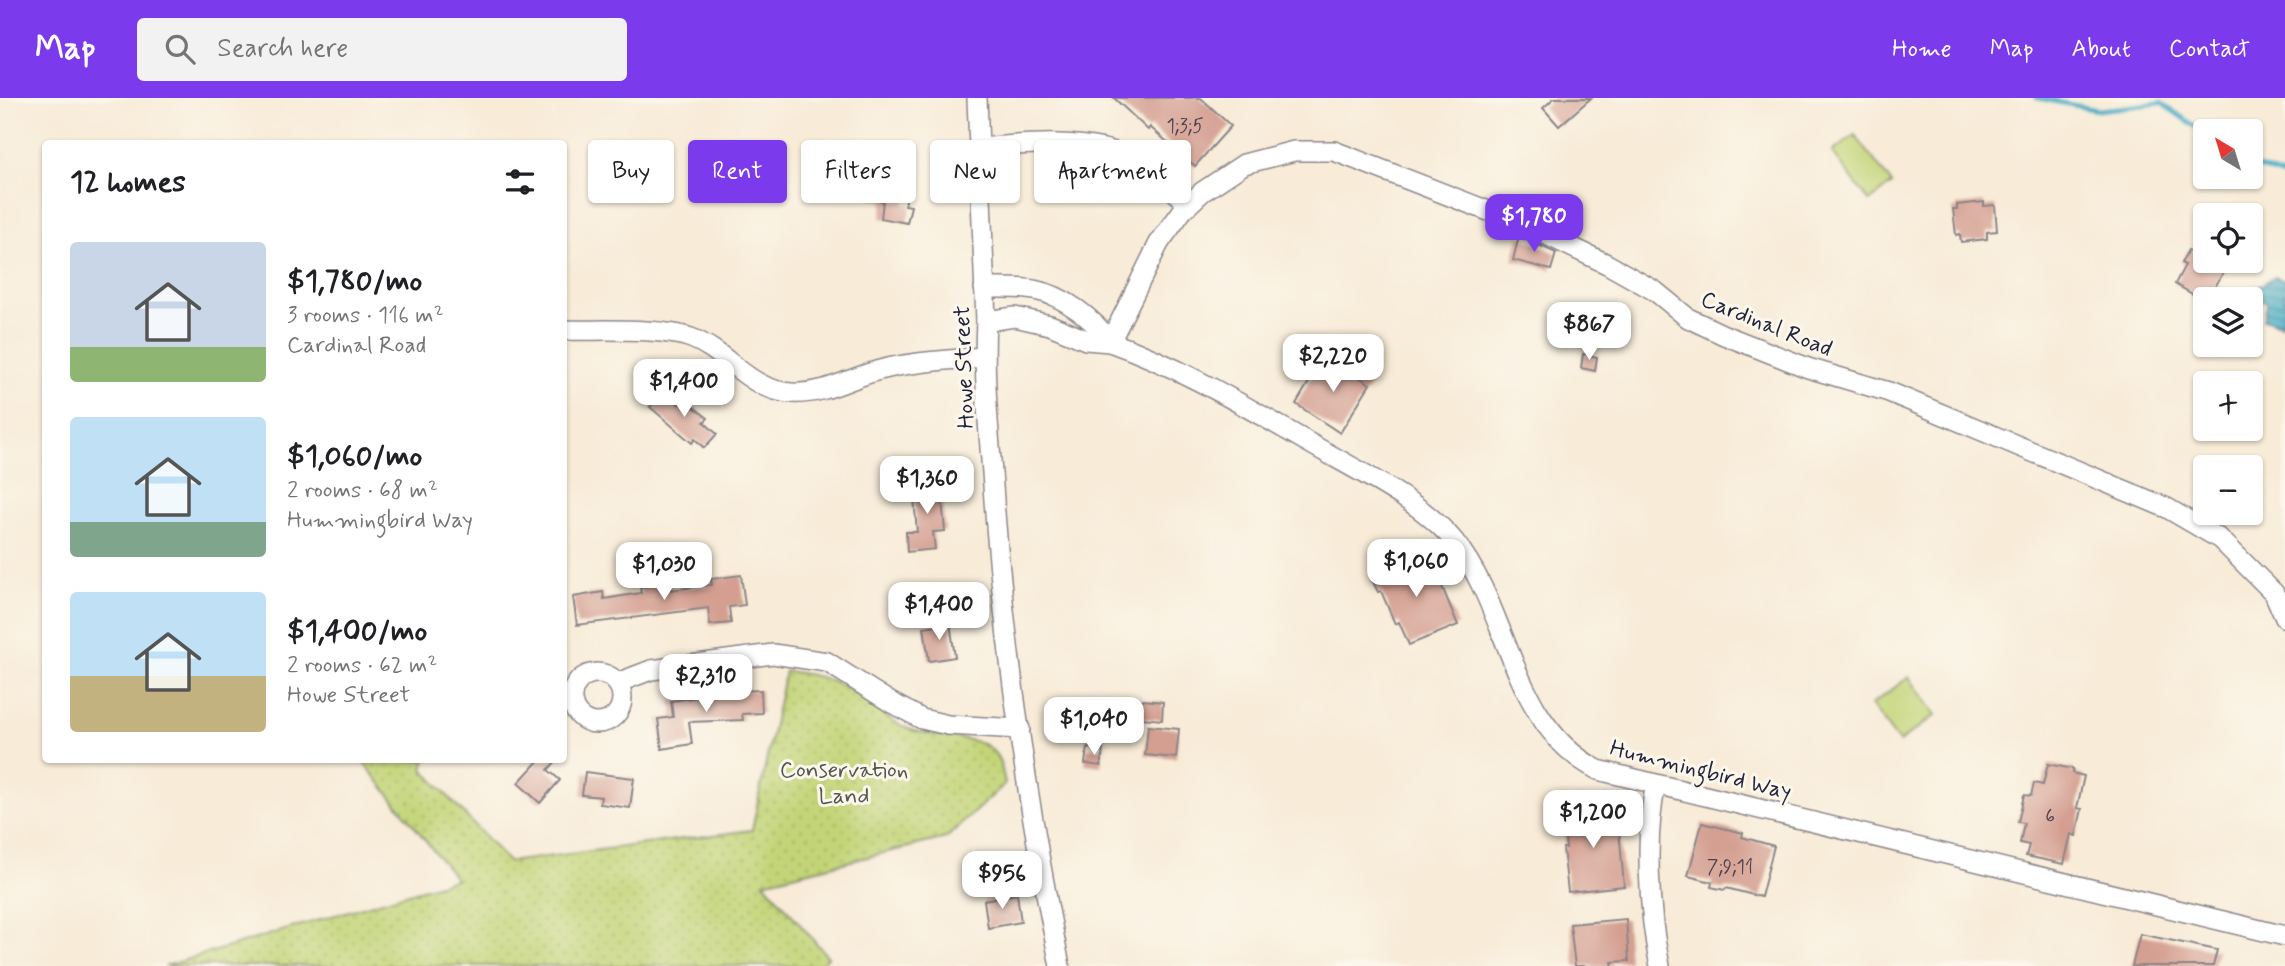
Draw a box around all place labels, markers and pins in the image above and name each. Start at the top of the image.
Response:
pin: $1,780 [1477,194,1591,254]
pin: $867 [1548,302,1630,362]
pin: $2,220 [1276,334,1390,394]
pin: $1,400 [627,360,741,419]
pin: $1,360 [870,456,984,516]
pin: $1,060 [1359,540,1473,599]
pin: $1,030 [607,542,721,602]
pin: $1,400 [882,582,996,642]
pin: $2,310 [649,654,763,714]
pin: $1,040 [1037,698,1151,757]
pin: $1,200 [1536,790,1650,850]
pin: $956 [961,852,1043,911]

